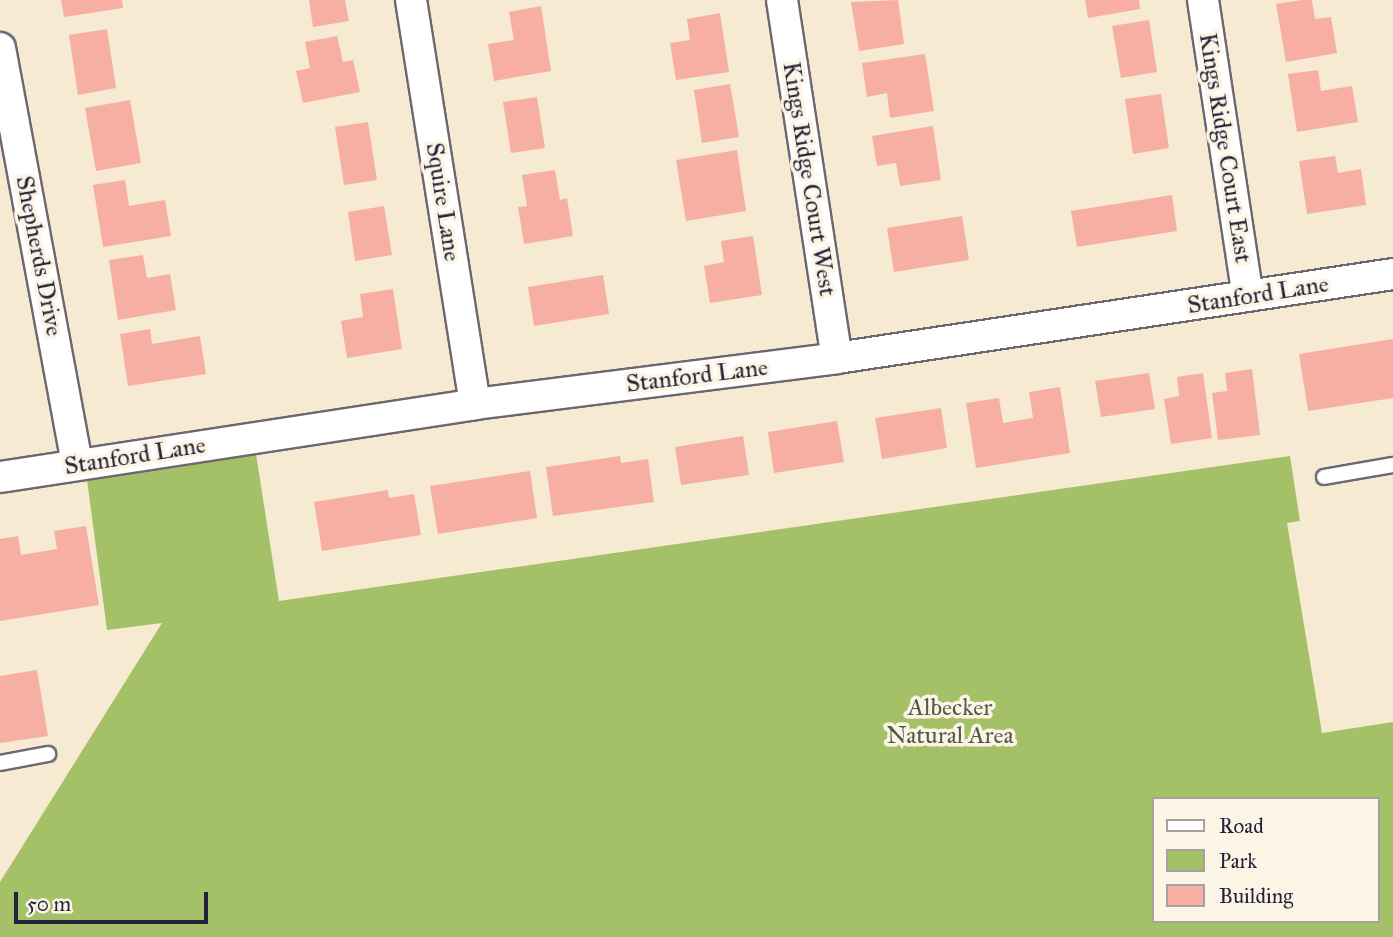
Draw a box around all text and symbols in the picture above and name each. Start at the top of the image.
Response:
street label: Kings Ridge Court East [1193,31,1257,265]
street label: Kings Ridge Court West [776,60,842,298]
street label: Squire Lane [419,141,467,263]
street label: Shepherds Drive [9,173,69,339]
street label: Stanford Lane [1185,270,1331,320]
street label: Stanford Lane [625,353,769,399]
street label: Stanford Lane [62,431,208,481]
park label: Albecker Natural Area [886,694,1014,750]
legend [1152,797,1379,923]
text: Road [1219,813,1264,839]
text: Park [1219,848,1257,874]
scale bar [18,878,212,922]
text: Building [1219,883,1293,909]
text: 50 m [27,891,71,917]

